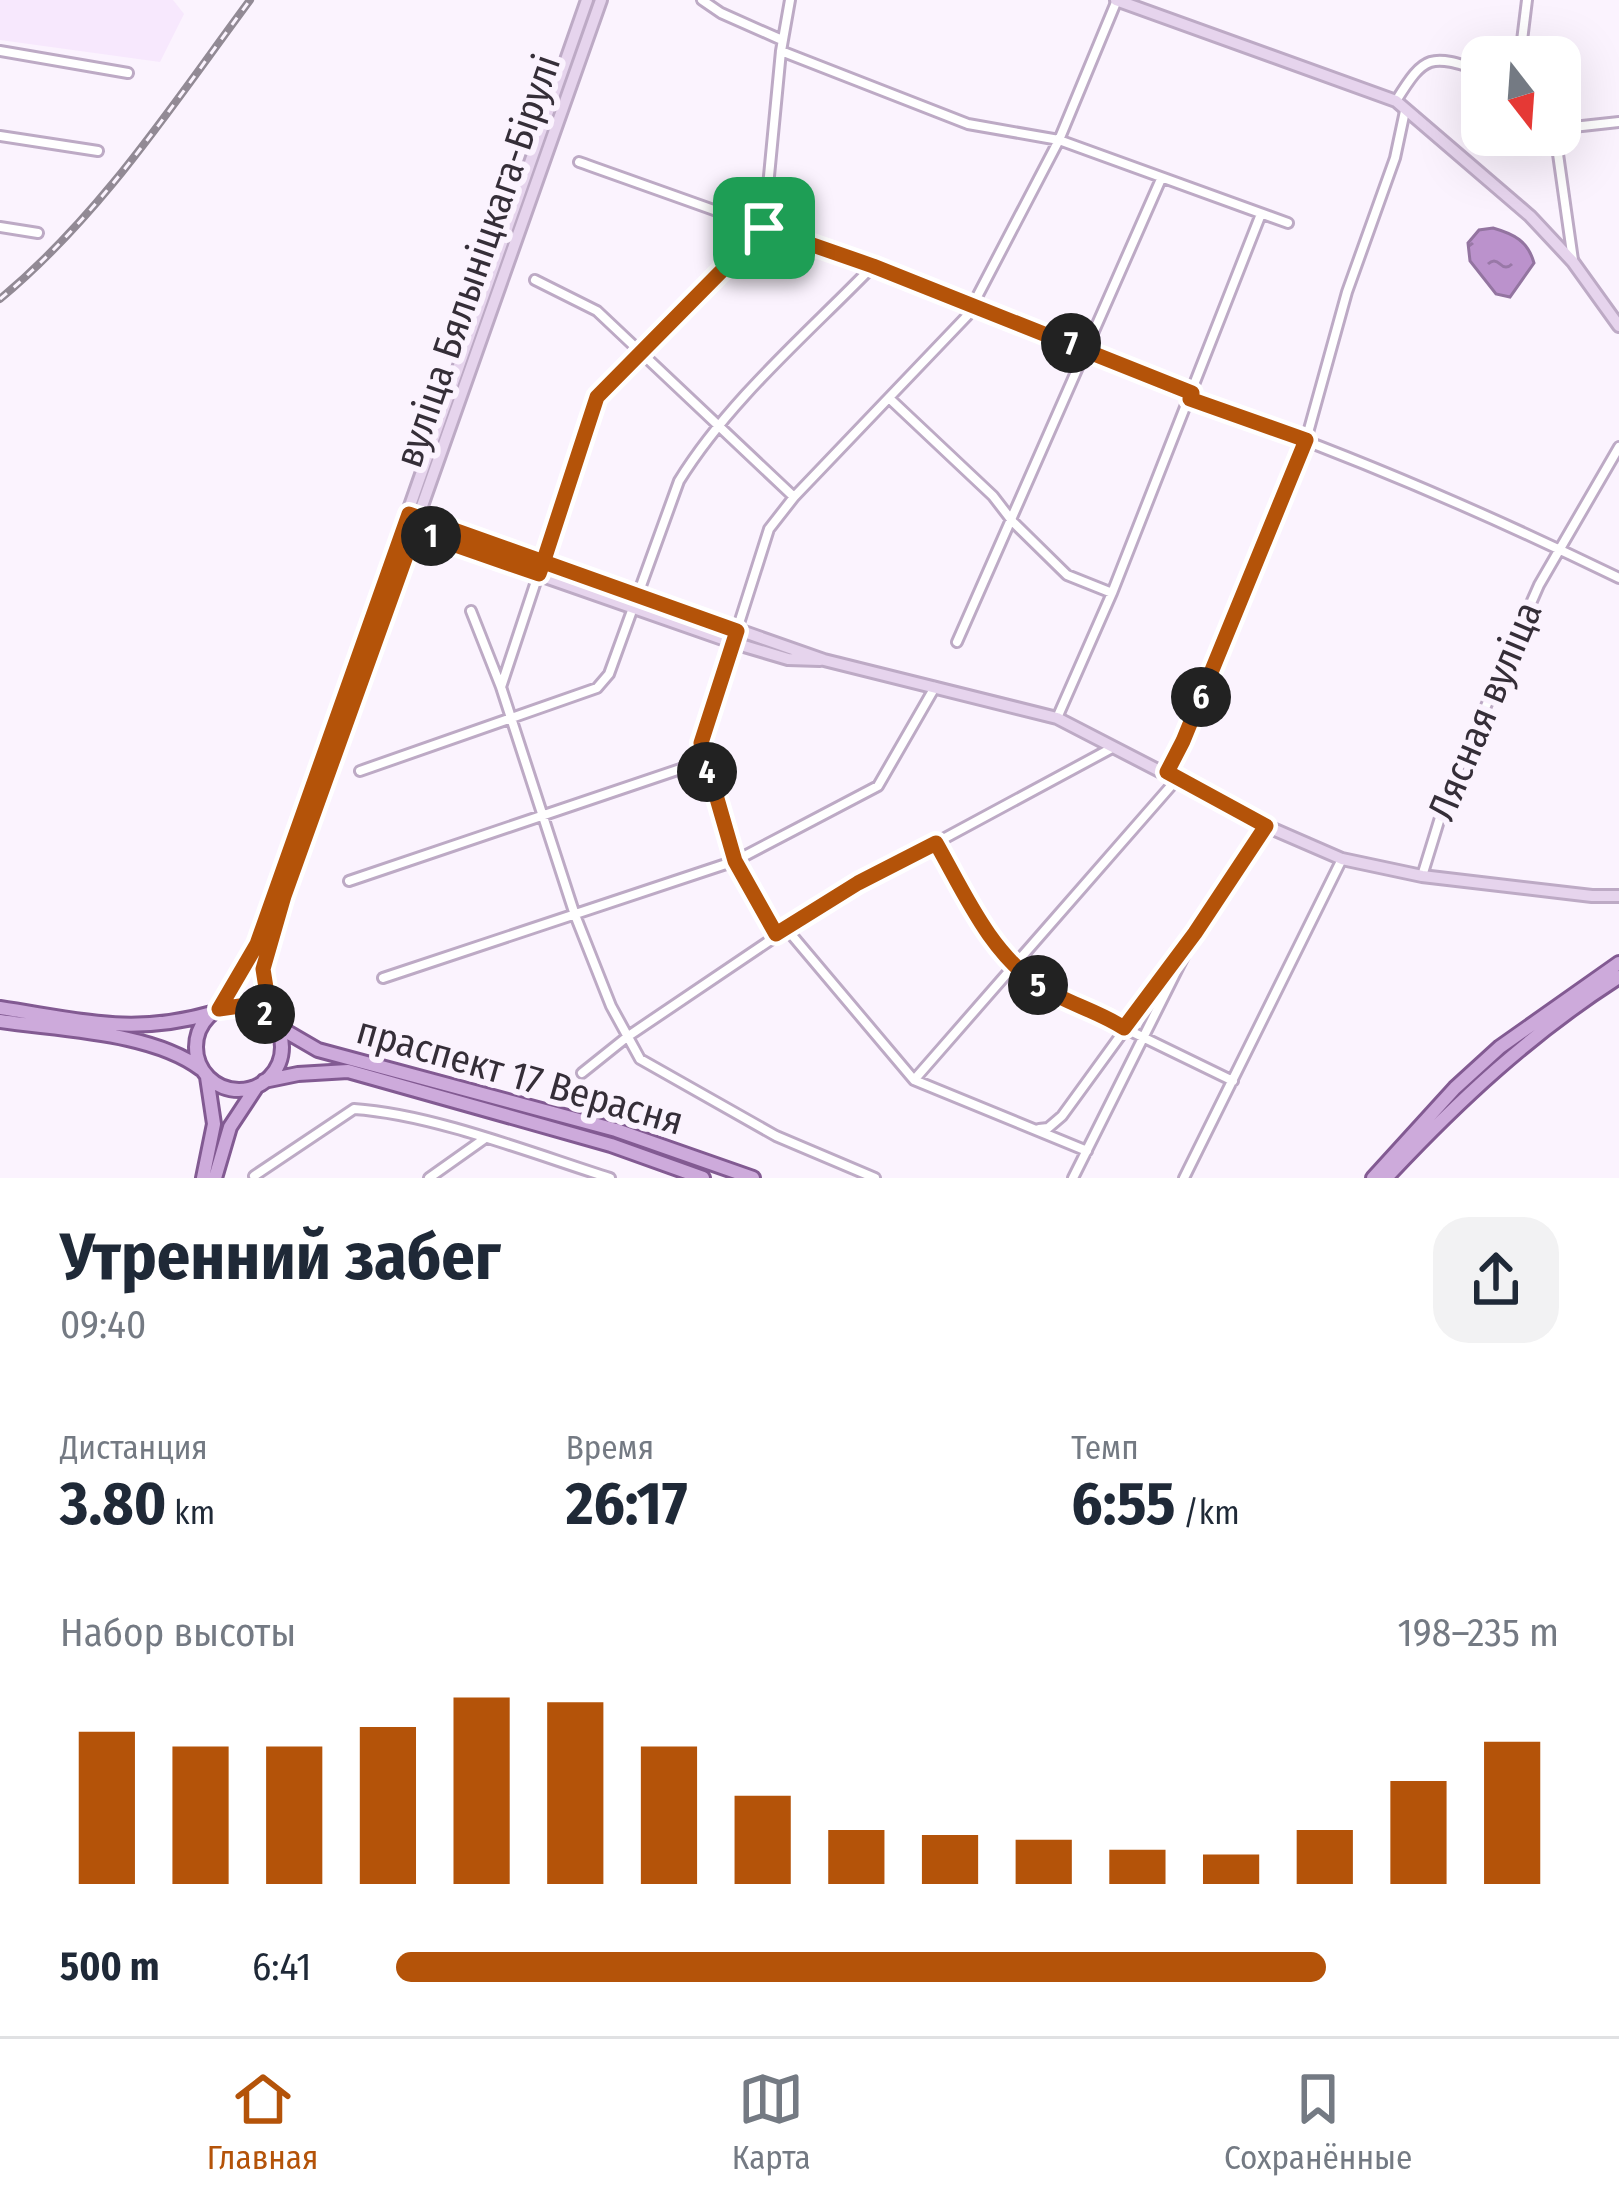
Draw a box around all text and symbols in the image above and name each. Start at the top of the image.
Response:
north arrow [1461,36,1581,156]
map controls [1461,36,1581,156]
street label: вуліца Бялыніцкага-Бірулі [386,49,570,473]
pin [713,177,815,279]
icon: arrive [731,195,797,261]
pin: 7 [1041,313,1101,373]
text: 7 [1064,323,1078,363]
pin: 1 [401,506,461,566]
text: 1 [424,516,438,556]
street label: Лясная вуліца [1418,595,1552,827]
pin: 6 [1171,667,1231,727]
text: 6 [1192,677,1210,717]
pin: 4 [677,742,737,802]
text: 4 [699,752,715,792]
pin: 5 [1008,955,1068,1015]
text: 5 [1030,965,1046,1005]
pin: 2 [235,984,295,1044]
text: 2 [257,994,273,1034]
street label: праспект 17 Верасня [352,1007,688,1145]
text: Утренний забег [60,1217,501,1296]
button: share [1433,1217,1559,1343]
text: 09:40 [60,1302,146,1348]
text: Дистанция [60,1428,208,1468]
text: Время [566,1428,654,1468]
text: Темп [1071,1428,1139,1468]
text: 3.80 [60,1468,167,1540]
text: 26:17 [566,1468,687,1540]
text: 6:55 [1071,1468,1176,1540]
text: km [167,1493,215,1533]
text: /km [1176,1493,1240,1533]
text: Набор высоты [60,1610,296,1656]
text: 198–235 m [1398,1610,1559,1656]
text: 500 m [60,1944,160,1990]
text: 6:41 [252,1944,311,1990]
tab: Главная [207,2066,318,2178]
tab: Карта [732,2066,811,2178]
tab: Сохранённые [1224,2066,1412,2178]

